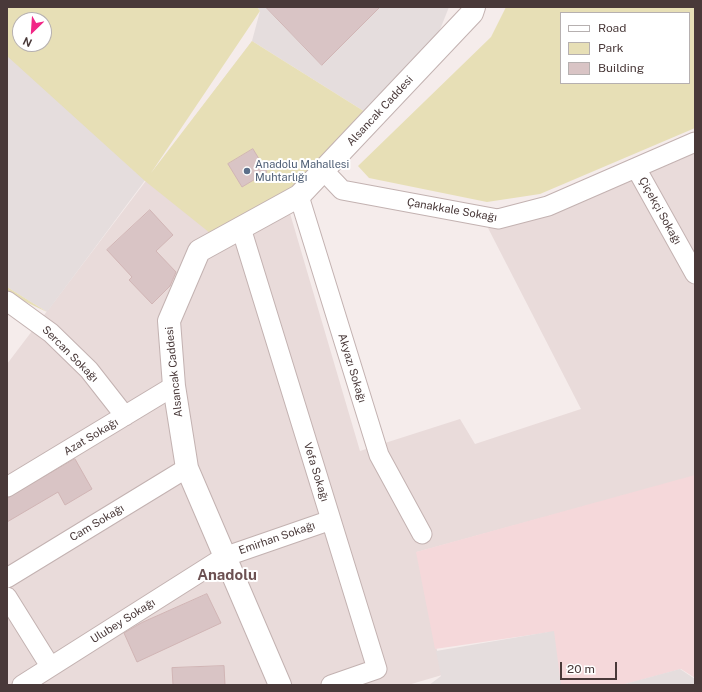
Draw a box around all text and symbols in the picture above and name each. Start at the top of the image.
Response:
north arrow [12,12,52,52]
legend [560,12,690,84]
text: Road [598,21,626,35]
text: N [21,35,34,49]
text: Park [598,41,624,55]
text: Building [598,61,644,75]
street label: Alsancak Caddesi [344,73,416,149]
place label: Anadolu Mahallesi Muhtarlığı [255,158,349,184]
marker: Anadolu Mahallesi Muhtarlığı [242,166,252,176]
street label: Çiçekçi Sokağı [636,175,684,247]
street label: Çanakkale Sokağı [406,196,498,224]
street label: Sercan Sokağı [39,323,101,385]
street label: Alsancak Caddesi [163,326,185,418]
street label: Akyazı Sokağı [335,332,369,404]
street label: Azat Sokağı [61,416,121,458]
street label: Vefa Sokağı [301,441,331,503]
street label: Cam Sokağı [67,502,127,544]
street label: Emirhan Sokağı [237,519,317,557]
district label: Anadolu [197,566,257,584]
street label: Ulubey Sokağı [88,596,158,646]
scale bar [562,654,619,680]
text: 20 m [567,662,595,676]

